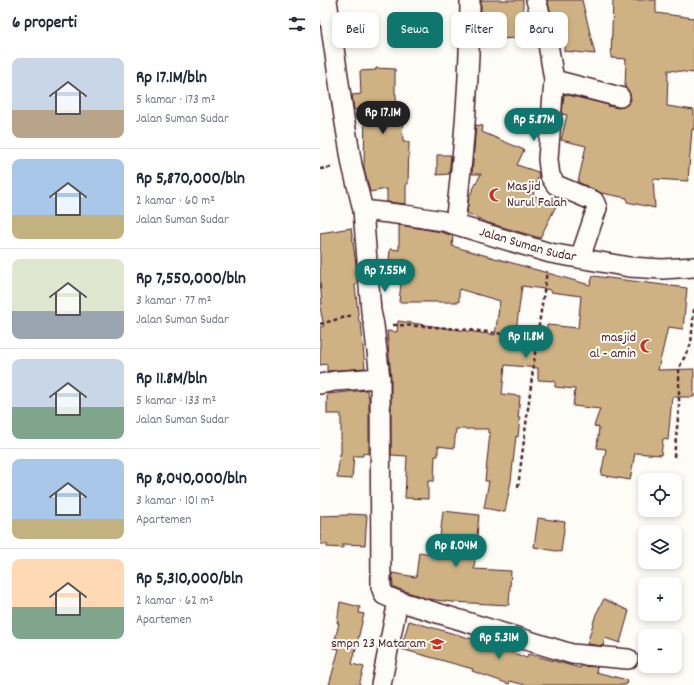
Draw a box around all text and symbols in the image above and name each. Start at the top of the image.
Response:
text: 6 properti [12,12,77,36]
chip: Beli [332,12,379,48]
chip: Sewa [387,12,443,48]
chip: Filter [451,12,507,48]
chip: Baru [515,12,568,48]
icon: filters [286,13,308,35]
text: Rp 17.1M/bln [136,67,207,91]
icon: home [44,74,92,122]
text: 5 kamar · 173 m² [136,91,215,110]
pin: Rp 17.1M [342,101,424,135]
text: Rp 17.1M [365,104,401,123]
pin: Rp 5.87M [493,108,575,142]
text: Jalan Suman Sudar [136,110,229,129]
text: Rp 5.87M [513,111,555,130]
text: Rp 5,870,000/bln [136,168,245,192]
icon: home [44,175,92,223]
place label: Masjid Nurul Falah [507,177,567,213]
mosque icon: Masjid Nurul Falah [488,187,504,203]
text: 2 kamar · 60 m² [136,192,215,211]
text: Jalan Suman Sudar [136,211,229,230]
street label: Jalan Suman Sudar [477,222,579,268]
pin: Rp 7.55M [344,259,426,293]
text: Rp 7.55M [364,262,406,281]
text: Rp 7,550,000/bln [136,268,246,292]
icon: home [44,275,92,323]
text: 3 kamar · 77 m² [136,292,212,311]
text: Jalan Suman Sudar [136,311,229,330]
pin: Rp 11.8M [485,325,567,359]
text: Rp 11.8M [508,328,544,347]
place label: masjid al - amin [590,328,636,364]
mosque icon: masjid al - amin [639,338,655,354]
text: Rp 11.8M/bln [136,368,207,392]
icon: home [44,375,92,423]
text: 5 kamar · 133 m² [136,392,216,411]
text: Jalan Suman Sudar [136,411,229,430]
text: Rp 8,040,000/bln [136,468,247,492]
map controls [638,473,682,673]
button: locate [638,473,682,517]
icon: home [44,475,92,523]
text: 3 kamar · 101 m² [136,492,214,511]
text: Apartemen [136,511,191,530]
button: layers [638,525,682,569]
pin: Rp 8.04M [415,534,497,568]
text: Rp 8.04M [435,537,477,556]
text: Rp 5,310,000/bln [136,568,243,592]
icon: home [44,575,92,623]
button: + [638,577,682,621]
text: 2 kamar · 62 m² [136,592,214,611]
text: Apartemen [136,611,191,630]
pin: Rp 5.31M [458,626,540,660]
text: Rp 5.31M [479,629,519,648]
button: − [638,629,682,673]
place label: smpn 23 Mataram [331,634,426,654]
school or university icon: smpn 23 Mataram [429,636,445,652]

